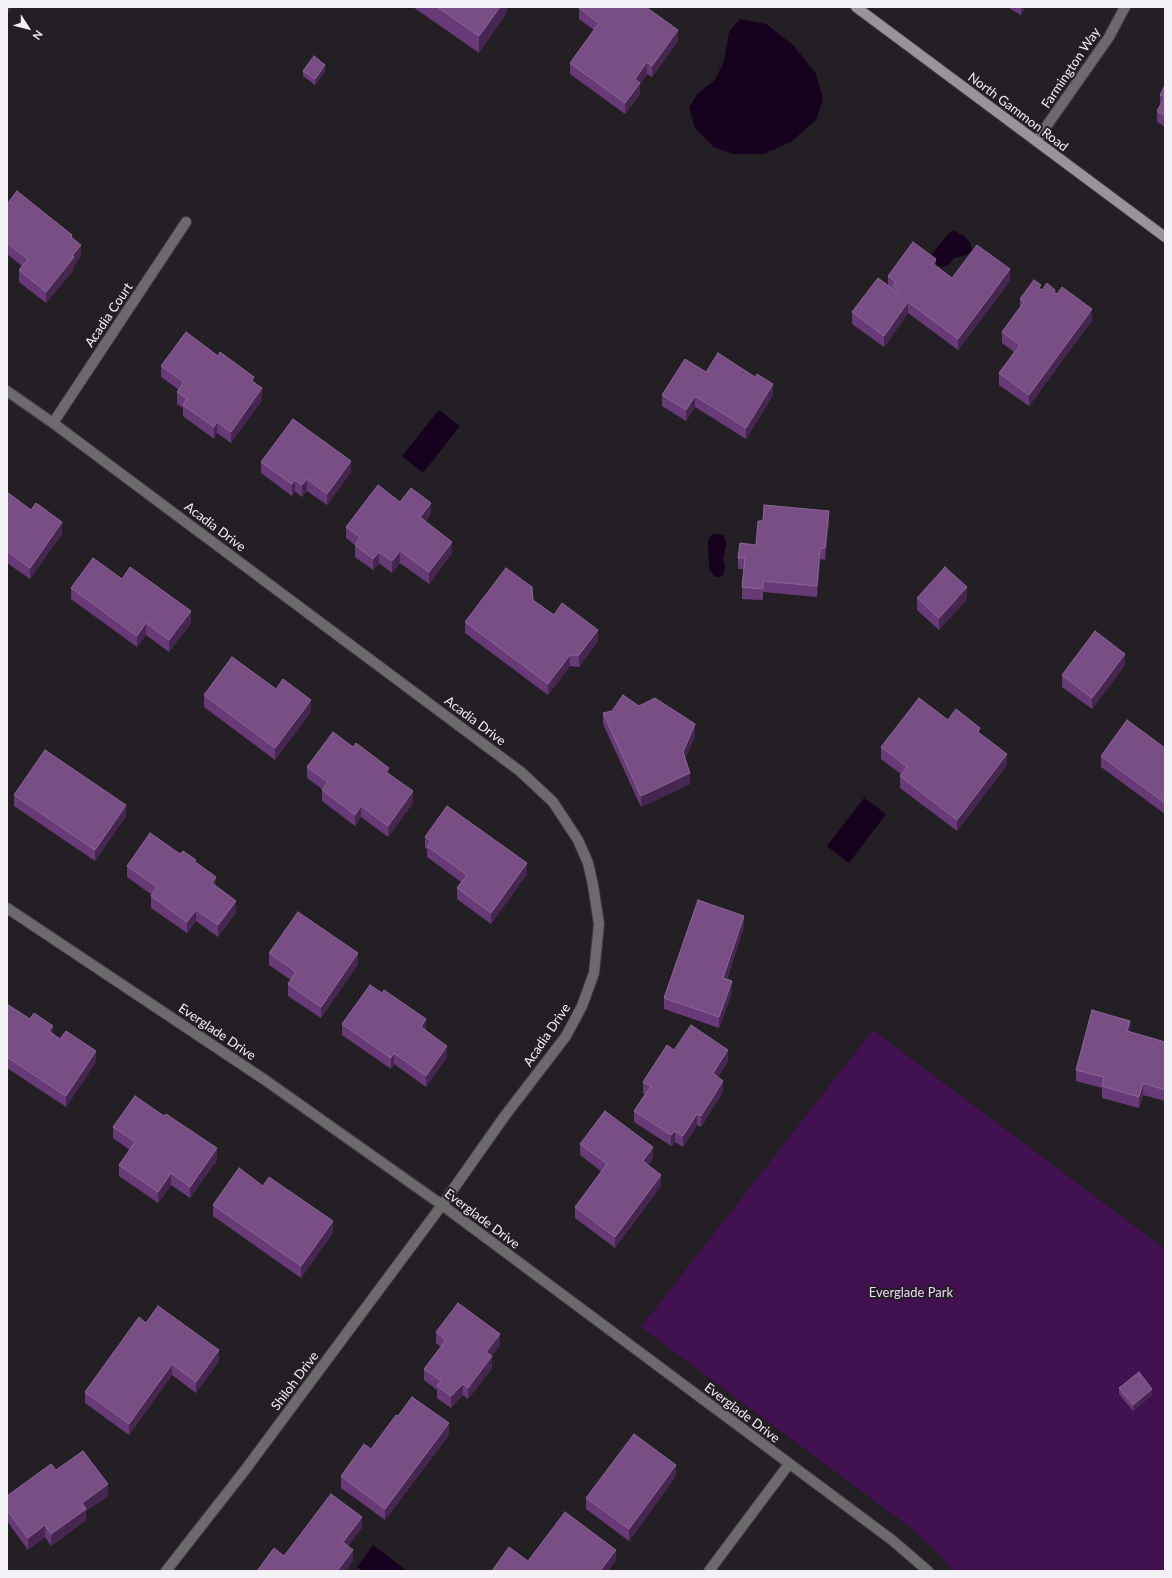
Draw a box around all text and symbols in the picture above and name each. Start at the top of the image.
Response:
north arrow [8,8,48,48]
street label: Farmington Way [1038,25,1104,111]
text: N [30,28,46,43]
street label: North Gammon Road [965,69,1071,155]
street label: Acadia Court [82,280,136,350]
street label: Acadia Drive [181,499,249,555]
street label: Acadia Drive [441,693,509,749]
street label: Everglade Drive [175,1000,259,1064]
street label: Acadia Drive [520,1001,574,1069]
street label: Everglade Drive [441,1186,523,1252]
park label: Everglade Park [869,1285,953,1301]
street label: Shiloh Drive [268,1349,322,1413]
street label: Everglade Drive [701,1380,783,1446]

